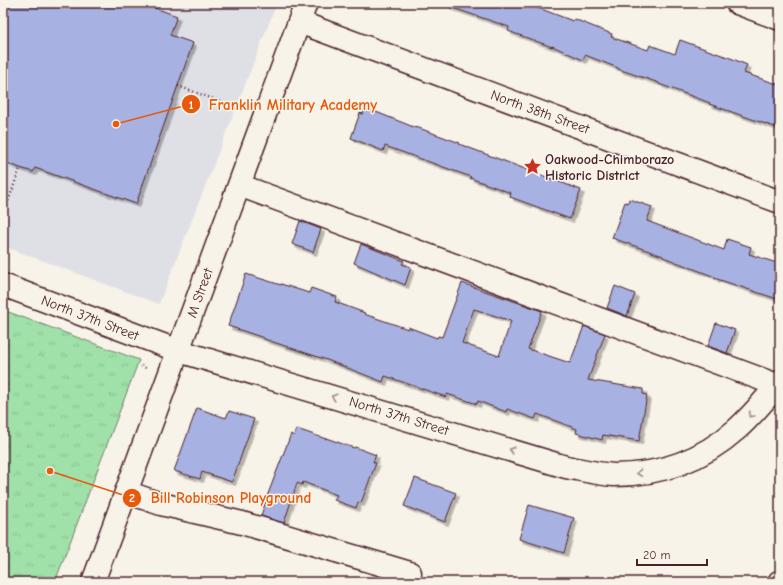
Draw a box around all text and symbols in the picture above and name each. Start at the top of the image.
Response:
street label: North 38th Street [488,86,593,138]
callout: Franklin Military Academy [181,91,385,118]
text: Franklin Military Academy [209,96,377,114]
text: 1 [189,98,194,112]
place label: Oakwood-Chimborazo Historic District [545,151,674,184]
place icon: Oakwood-Chimborazo Historic District [522,157,542,177]
street label: M Street [183,265,217,320]
street label: North 37th Street [39,292,142,345]
one-way arrow [330,393,337,402]
street label: North 37th Street [347,393,452,440]
one-way arrow [748,410,756,418]
one-way arrow [509,446,516,455]
one-way arrow [636,468,642,477]
callout: Bill Robinson Playground [122,485,319,512]
text: Bill Robinson Playground [151,489,311,507]
text: 2 [129,491,135,505]
scale bar [637,541,707,567]
text: 20 m [643,548,671,562]

